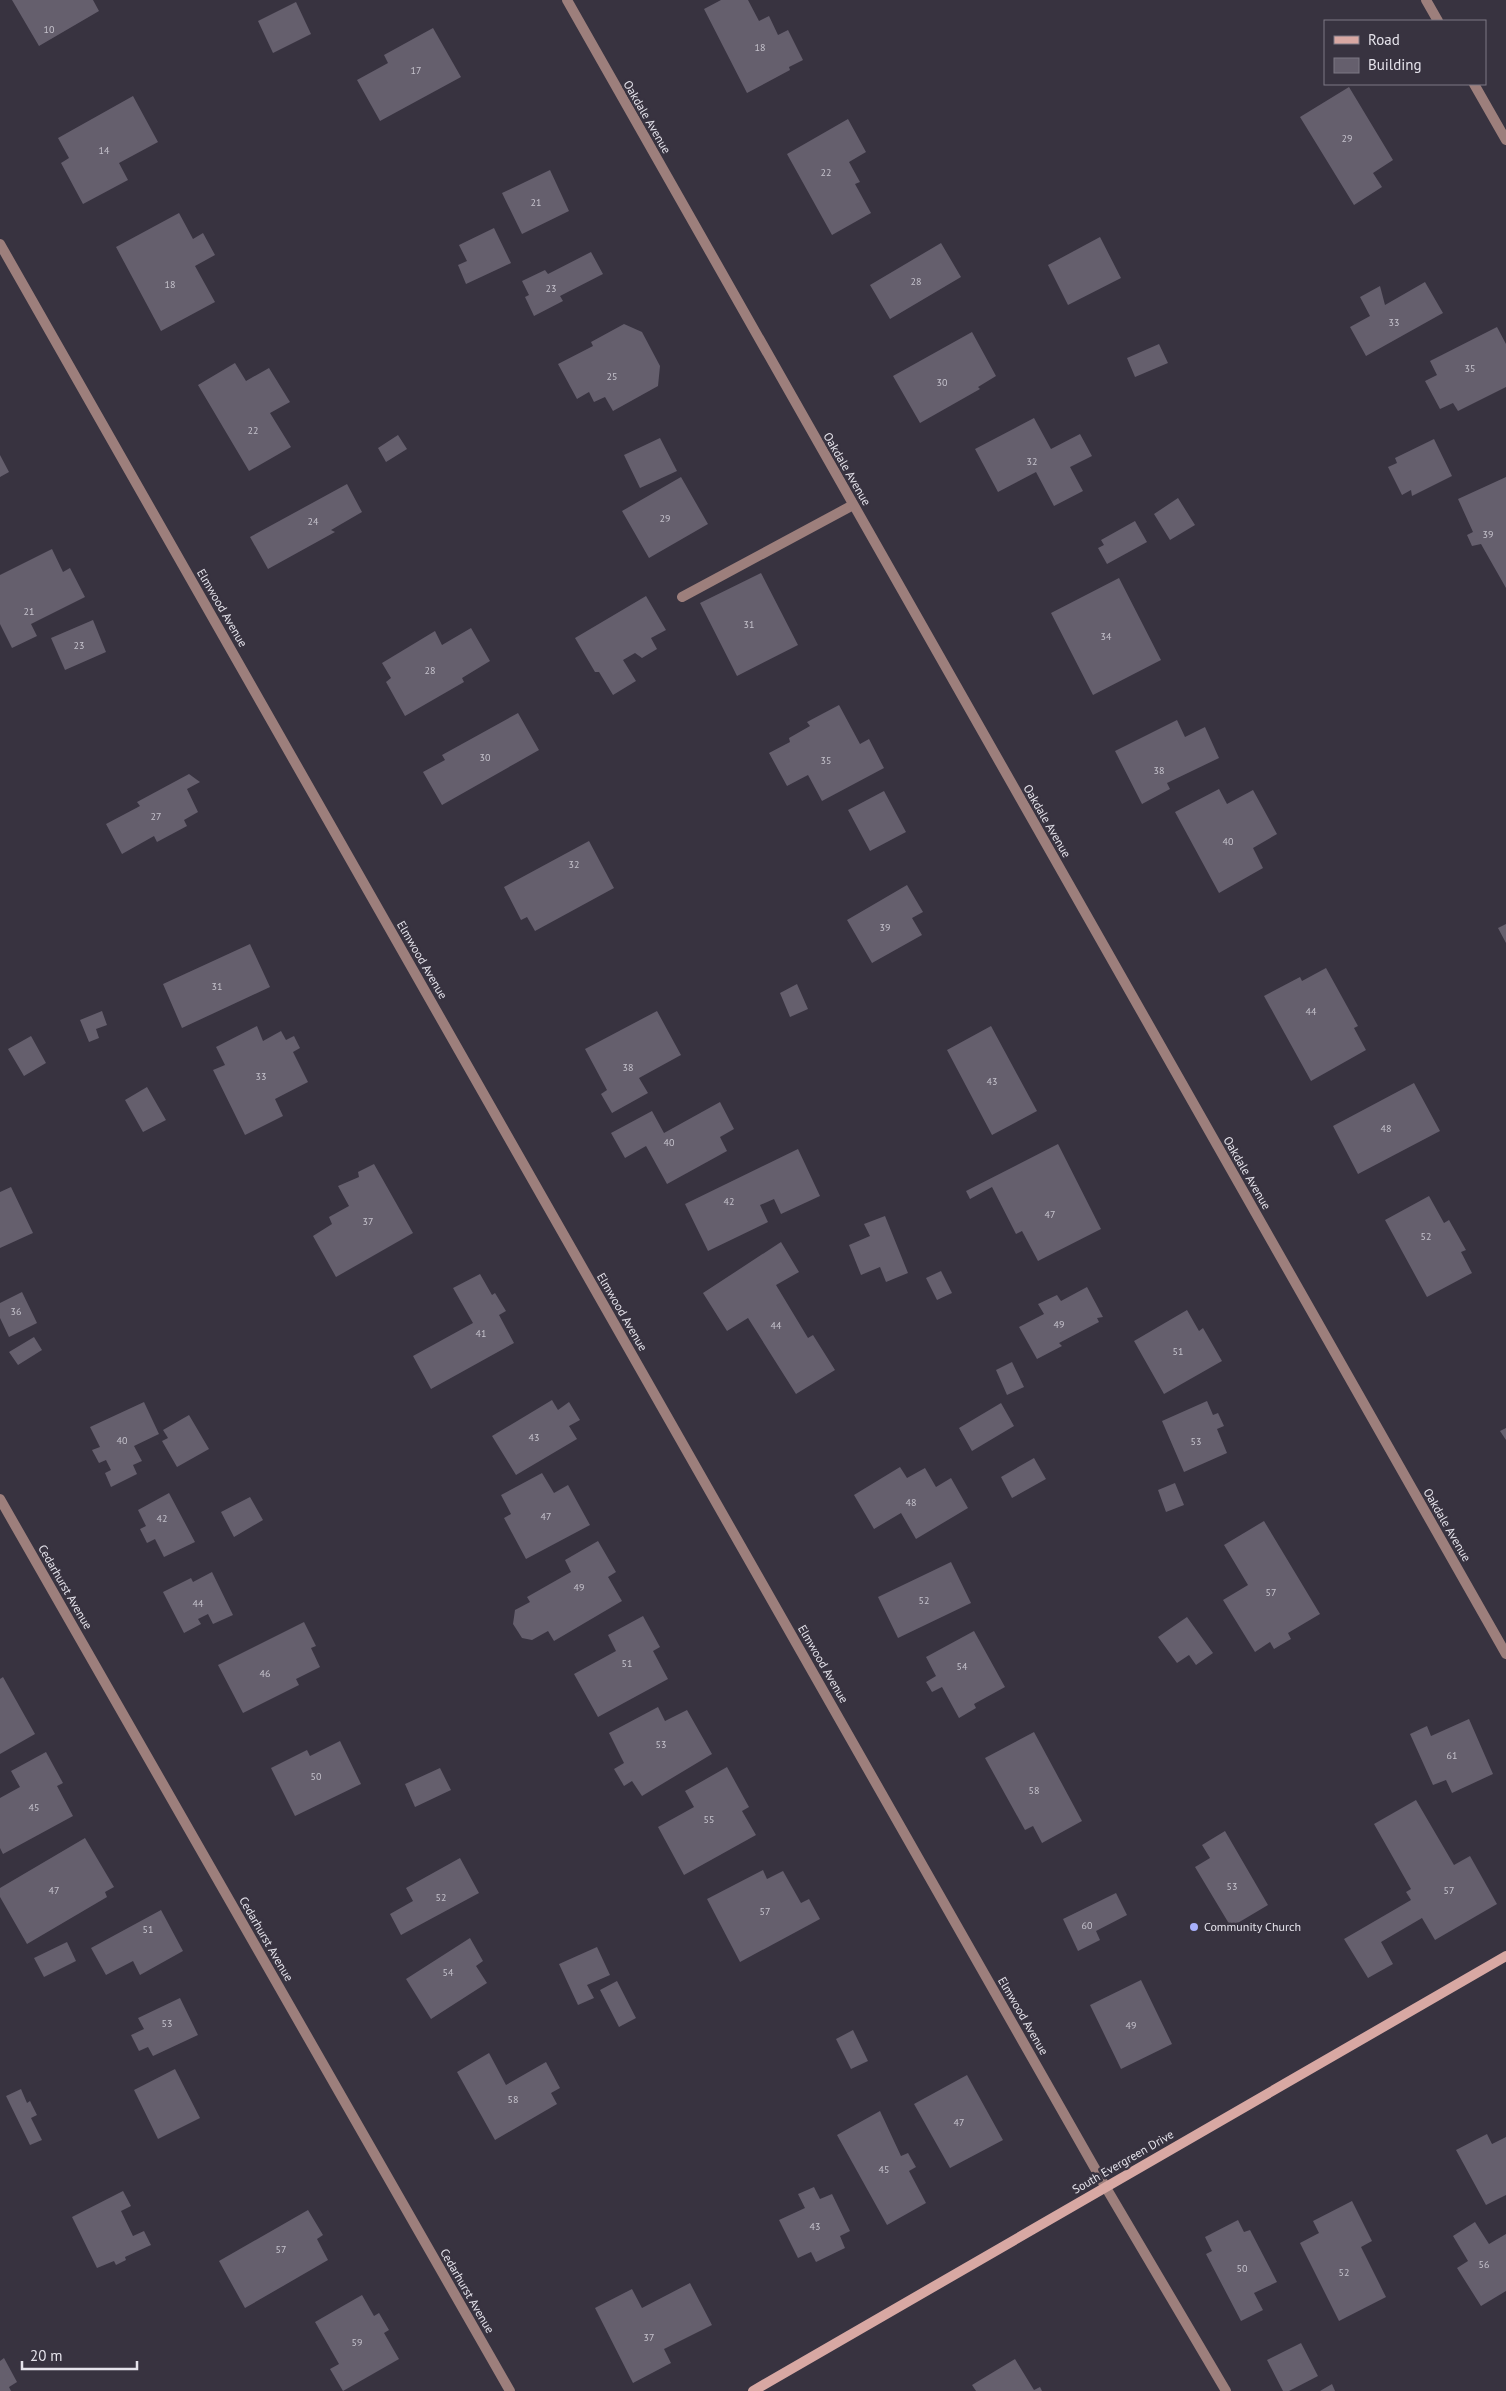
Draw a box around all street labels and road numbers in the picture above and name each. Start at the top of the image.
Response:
street label: Oakdale Avenue [620,77,674,156]
street label: Oakdale Avenue [820,429,874,508]
street label: Elmwood Avenue [194,566,251,650]
street label: Oakdale Avenue [1020,781,1074,860]
street label: Elmwood Avenue [394,918,451,1002]
street label: Oakdale Avenue [1220,1133,1274,1212]
street label: Elmwood Avenue [594,1270,651,1354]
street label: Oakdale Avenue [1420,1485,1474,1564]
street label: Cedarhurst Avenue [35,1542,96,1632]
street label: Elmwood Avenue [795,1622,852,1706]
street label: Cedarhurst Avenue [236,1894,297,1984]
street label: Elmwood Avenue [995,1974,1052,2058]
street label: South Evergreen Drive [1069,2126,1176,2197]
street label: Cedarhurst Avenue [437,2246,498,2336]

